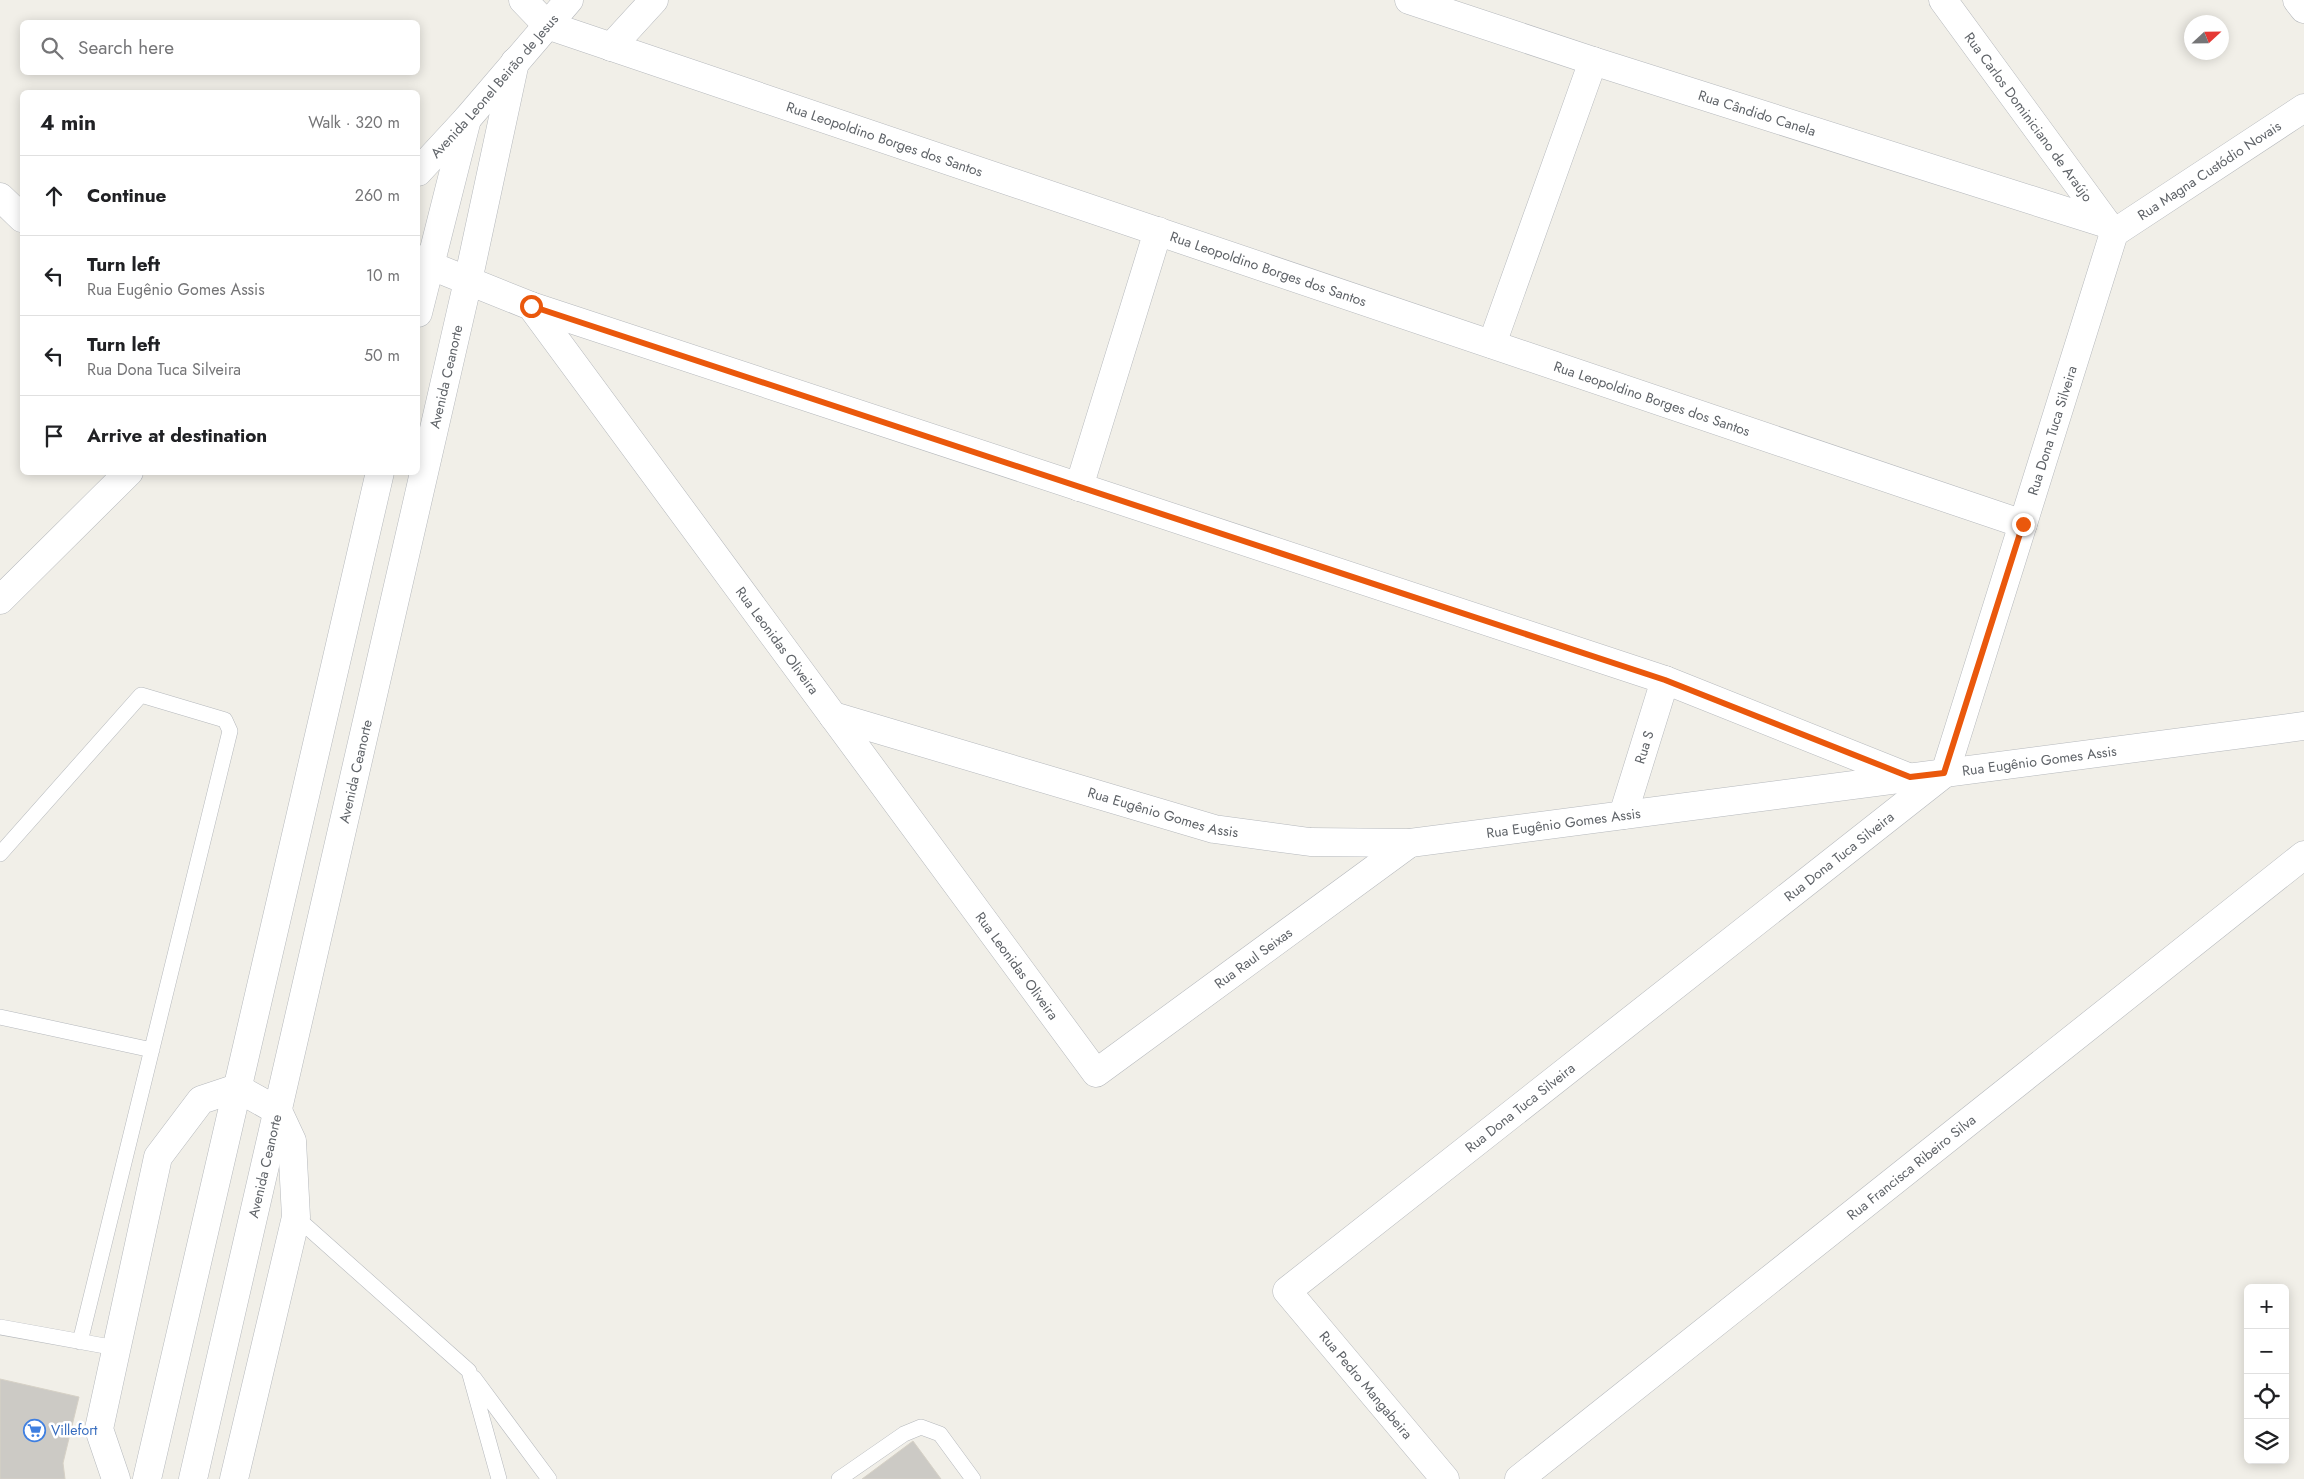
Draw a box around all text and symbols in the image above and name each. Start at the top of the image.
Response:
street label: Avenida Leonel Beirão de Jesus [426,9,563,163]
north arrow [2184,15,2229,60]
search box [20,20,420,75]
street label: Rua Carlos Dominiciano de Araújo [1960,28,2098,206]
icon: search [38,34,66,62]
text: Search here [78,34,174,61]
street label: Rua Cândido Canela [1696,85,1818,141]
street label: Rua Leopoldino Borges dos Santos [784,97,986,182]
text: 4 min [40,108,96,138]
text: Walk · 320 m [308,111,400,134]
street label: Rua Magna Custódio Novais [2134,116,2285,225]
icon: ahead [40,182,68,210]
text: Continue [87,182,166,209]
text: 260 m [355,184,400,207]
street label: Rua Leopoldino Borges dos Santos [1167,226,1369,311]
text: Turn left [87,251,160,278]
icon: left [40,262,68,290]
text: 10 m [366,264,400,287]
text: Rua Eugênio Gomes Assis [87,278,265,301]
route start [520,295,543,318]
street label: Avenida Ceanorte [424,323,468,430]
text: Turn left [87,331,160,358]
icon: left [40,342,68,370]
text: 50 m [364,344,400,367]
street label: Rua Leopoldino Borges dos Santos [1551,356,1753,441]
text: Rua Dona Tuca Silveira [87,358,241,381]
street label: Rua Dona Tuca Silveira [2023,363,2082,498]
icon: arrive [40,422,68,450]
text: Arrive at destination [87,422,267,449]
route end [2012,513,2035,536]
street label: Rua Leonidas Oliveira [731,583,824,699]
street label: Avenida Ceanorte [334,718,377,825]
street label: Rua S [1630,728,1659,766]
street label: Rua Eugênio Gomes Assis [1961,741,2118,781]
street label: Rua Eugênio Gomes Assis [1085,782,1240,842]
street label: Rua Eugênio Gomes Assis [1485,803,1642,843]
street label: Rua Dona Tuca Silveira [1780,807,1898,906]
street label: Rua Leonidas Oliveira [971,908,1063,1024]
street label: Rua Raul Seixas [1210,922,1297,993]
street label: Rua Dona Tuca Silveira [1461,1058,1579,1157]
street label: Rua Francisca Ribeiro Silva [1842,1110,1980,1225]
street label: Avenida Ceanorte [243,1112,286,1220]
map controls [2244,1284,2289,1464]
button: + [2244,1284,2289,1329]
street label: Rua Pedro Mangabeira [1315,1327,1417,1443]
button: − [2244,1329,2289,1374]
button: locate [2244,1374,2289,1419]
supermarket icon: Villefort [23,1418,47,1442]
button: layers [2244,1419,2289,1464]
place label: Villefort [51,1420,98,1440]

